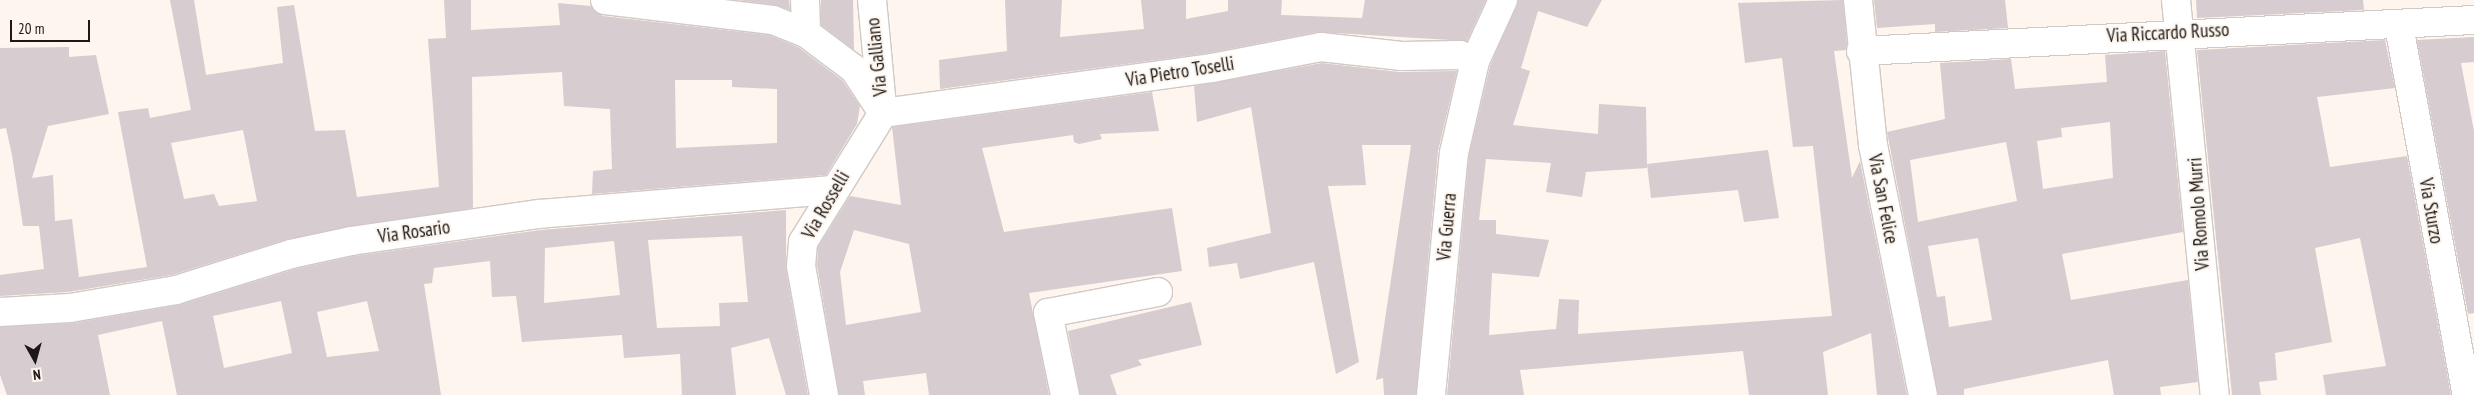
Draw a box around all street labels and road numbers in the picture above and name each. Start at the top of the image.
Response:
street label: Via Galliano [862,17,892,97]
street label: Via Riccardo Russo [2106,18,2230,48]
street label: Via Pietro Toselli [1124,52,1236,92]
street label: Via San Felice [1863,152,1903,246]
street label: Via Romolo Murri [2184,157,2214,271]
street label: Via Rosselli [797,167,855,243]
street label: Via Sturzo [2414,176,2448,246]
street label: Via Guerra [1433,192,1461,262]
street label: Via Rosario [376,216,452,248]

